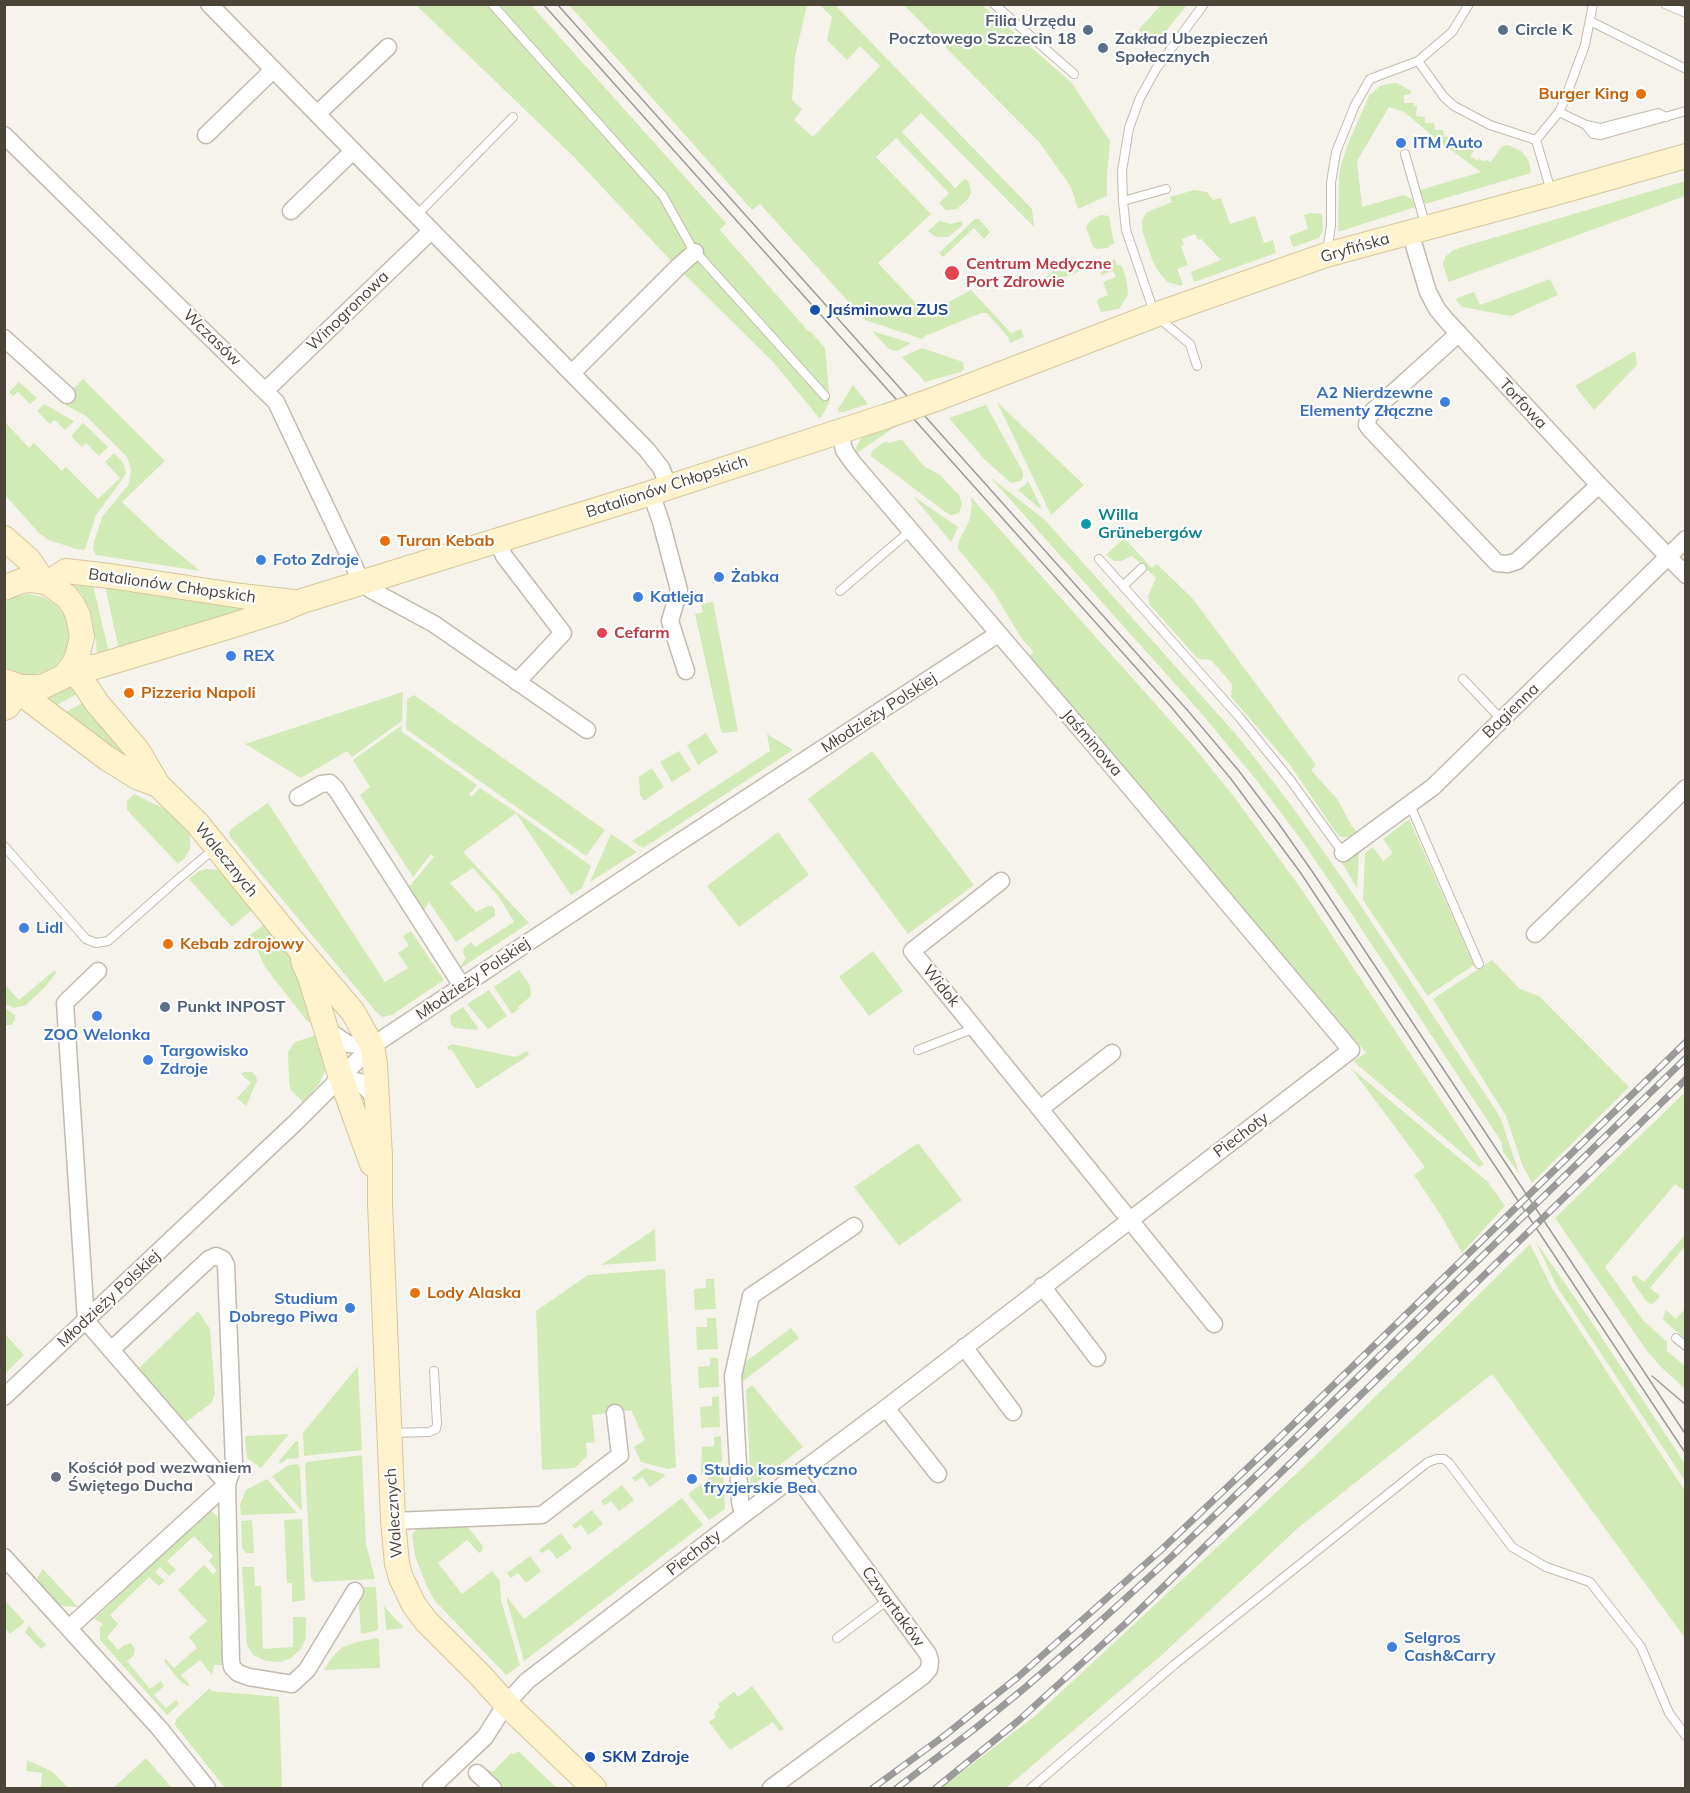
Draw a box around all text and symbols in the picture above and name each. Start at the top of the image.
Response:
place label: Filia Urzędu Pocztowego Szczecin 18 [889,11,1076,49]
place label: Circle K [1515,20,1572,40]
marker: Filia Urzędu Pocztowego Szczecin 18 [1081,23,1095,37]
marker: Circle K [1496,23,1510,37]
place label: Zakład Ubezpieczeń Społecznych [1115,29,1268,67]
marker: Zakład Ubezpieczeń Społecznych [1096,41,1110,55]
place label: Burger King [1538,84,1629,104]
marker: Burger King [1634,87,1648,101]
place label: ITM Auto [1413,133,1483,153]
marker: ITM Auto [1394,136,1408,150]
street label: Gryfińska [1318,229,1392,267]
place label: Centrum Medyczne Port Zdrowie [966,254,1112,292]
marker: Centrum Medyczne Port Zdrowie [943,264,961,282]
street label: Winogronowa [303,267,393,355]
place label: Jaśminowa ZUS [827,300,948,320]
marker: Jaśminowa ZUS [808,303,822,317]
street label: Wczasów [179,306,245,370]
street label: Torfowa [1495,375,1551,433]
place label: A2 Nierdzewne Elementy Złączne [1300,383,1433,421]
marker: A2 Nierdzewne Elementy Złączne [1438,395,1452,409]
street label: Batalionów Chłopskich [584,452,750,522]
place label: Willa Grünebergów [1098,505,1202,543]
marker: Willa Grünebergów [1079,517,1093,531]
place label: Turan Kebab [397,531,494,551]
marker: Turan Kebab [378,534,392,548]
place label: Foto Zdroje [273,550,359,570]
marker: Foto Zdroje [254,553,268,567]
street label: Batalionów Chłopskich [87,565,257,607]
place label: Żabka [731,567,779,587]
marker: Żabka [712,570,726,584]
place label: Katleja [650,587,704,607]
marker: Katleja [631,590,645,604]
place label: Cefarm [614,623,670,643]
marker: Cefarm [595,626,609,640]
place label: REX [243,646,274,666]
marker: REX [224,649,238,663]
street label: Młodzieży Polskiej [818,669,940,757]
street label: Bagienna [1479,679,1543,743]
place label: Pizzeria Napoli [141,683,256,703]
marker: Pizzeria Napoli [122,686,136,700]
street label: Jaśminowa [1058,706,1126,780]
street label: Walecznych [190,819,262,901]
place label: Lidl [36,918,63,938]
marker: Lidl [17,921,31,935]
place label: Kebab zdrojowy [180,934,304,954]
street label: Młodzieży Polskiej [412,934,534,1024]
marker: Kebab zdrojowy [161,937,175,951]
street label: Widok [918,961,964,1011]
place label: Punkt INPOST [177,997,286,1017]
marker: Punkt INPOST [158,1000,172,1014]
marker: ZOO Welonka [90,1009,104,1023]
place label: ZOO Welonka [44,1025,150,1045]
place label: Targowisko Zdroje [160,1041,248,1079]
marker: Targowisko Zdroje [141,1053,155,1067]
street label: Piechoty [1210,1108,1272,1162]
street label: Młodzieży Polskiej [54,1246,164,1352]
place label: Lody Alaska [427,1283,521,1303]
marker: Lody Alaska [408,1286,422,1300]
place label: Studium Dobrego Piwa [229,1289,338,1327]
marker: Studium Dobrego Piwa [343,1301,357,1315]
place label: Kościół pod wezwaniem Świętego Ducha [68,1458,252,1496]
place label: Studio kosmetyczno fryzjerskie Bea [704,1460,857,1498]
street label: Walecznych [381,1467,407,1559]
marker: Kościół pod wezwaniem Świętego Ducha [49,1470,63,1484]
marker: Studio kosmetyczno fryzjerskie Bea [685,1472,699,1486]
street label: Piechoty [663,1526,725,1580]
street label: Czwartaków [857,1563,929,1651]
place label: Selgros Cash&Carry [1404,1628,1496,1666]
marker: Selgros Cash&Carry [1385,1640,1399,1654]
place label: SKM Zdroje [602,1747,689,1767]
marker: SKM Zdroje [583,1750,597,1764]

